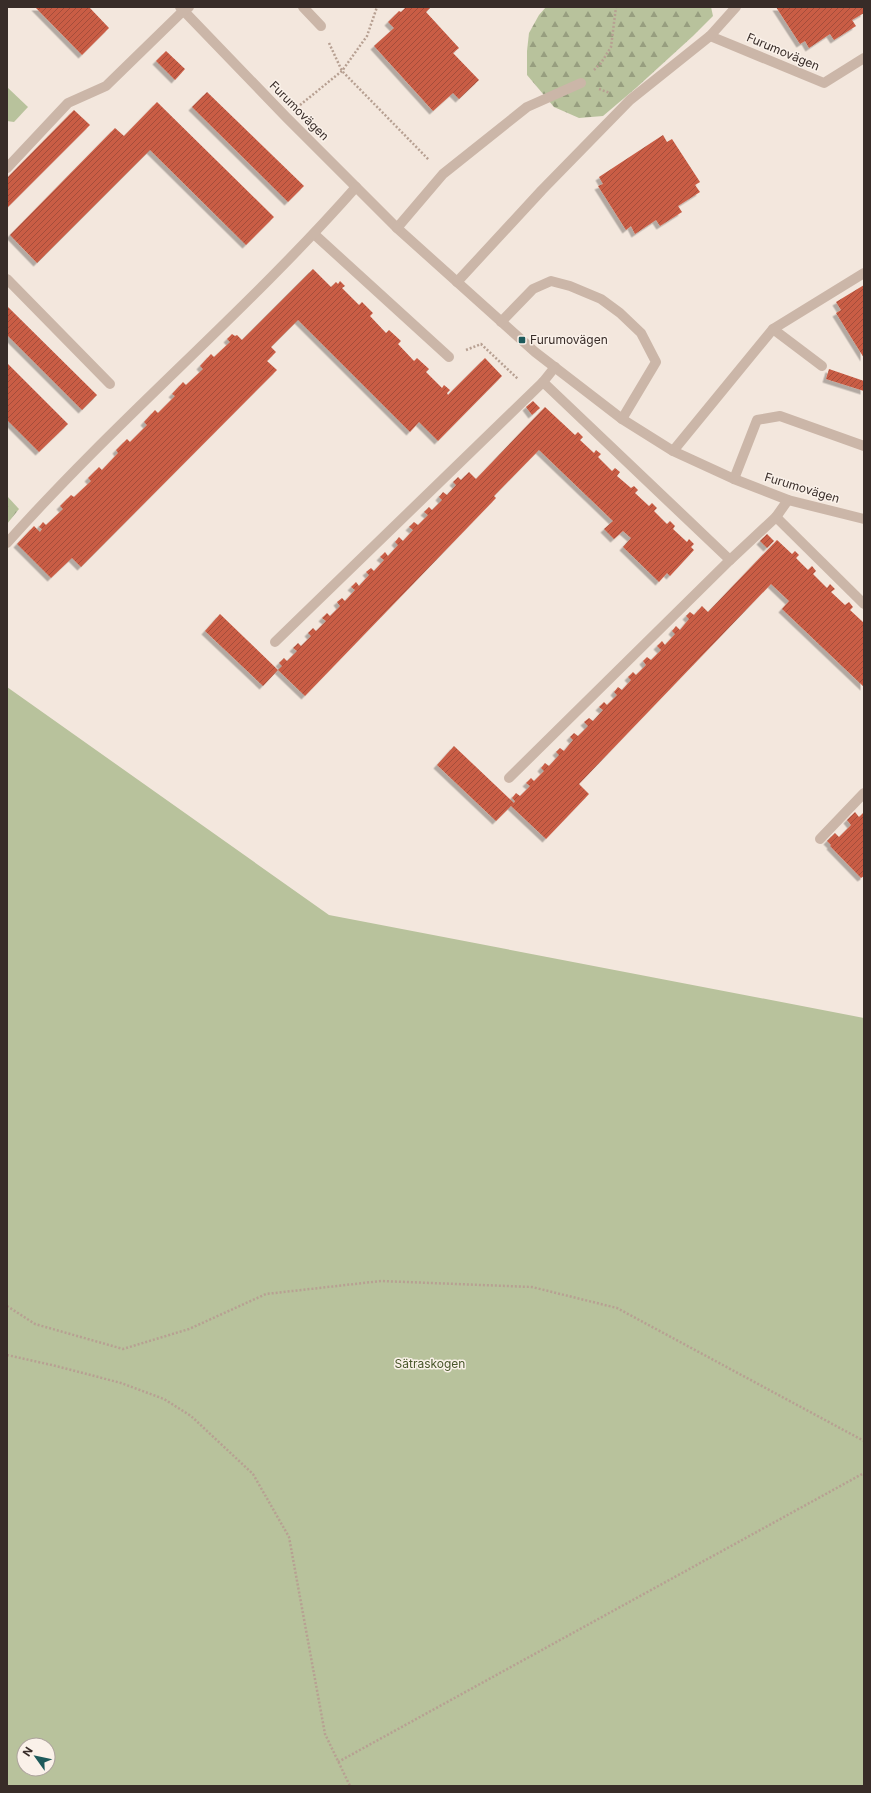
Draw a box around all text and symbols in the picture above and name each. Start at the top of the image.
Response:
street label: Furumovägen [744,29,822,74]
street label: Furumovägen [267,78,332,143]
place label: Furumovägen [530,332,608,347]
marker: Furumovägen [517,335,527,345]
street label: Furumovägen [763,469,842,506]
park label: Sätraskogen [395,1356,465,1371]
north arrow [16,1737,56,1777]
text: N [19,1744,36,1759]

